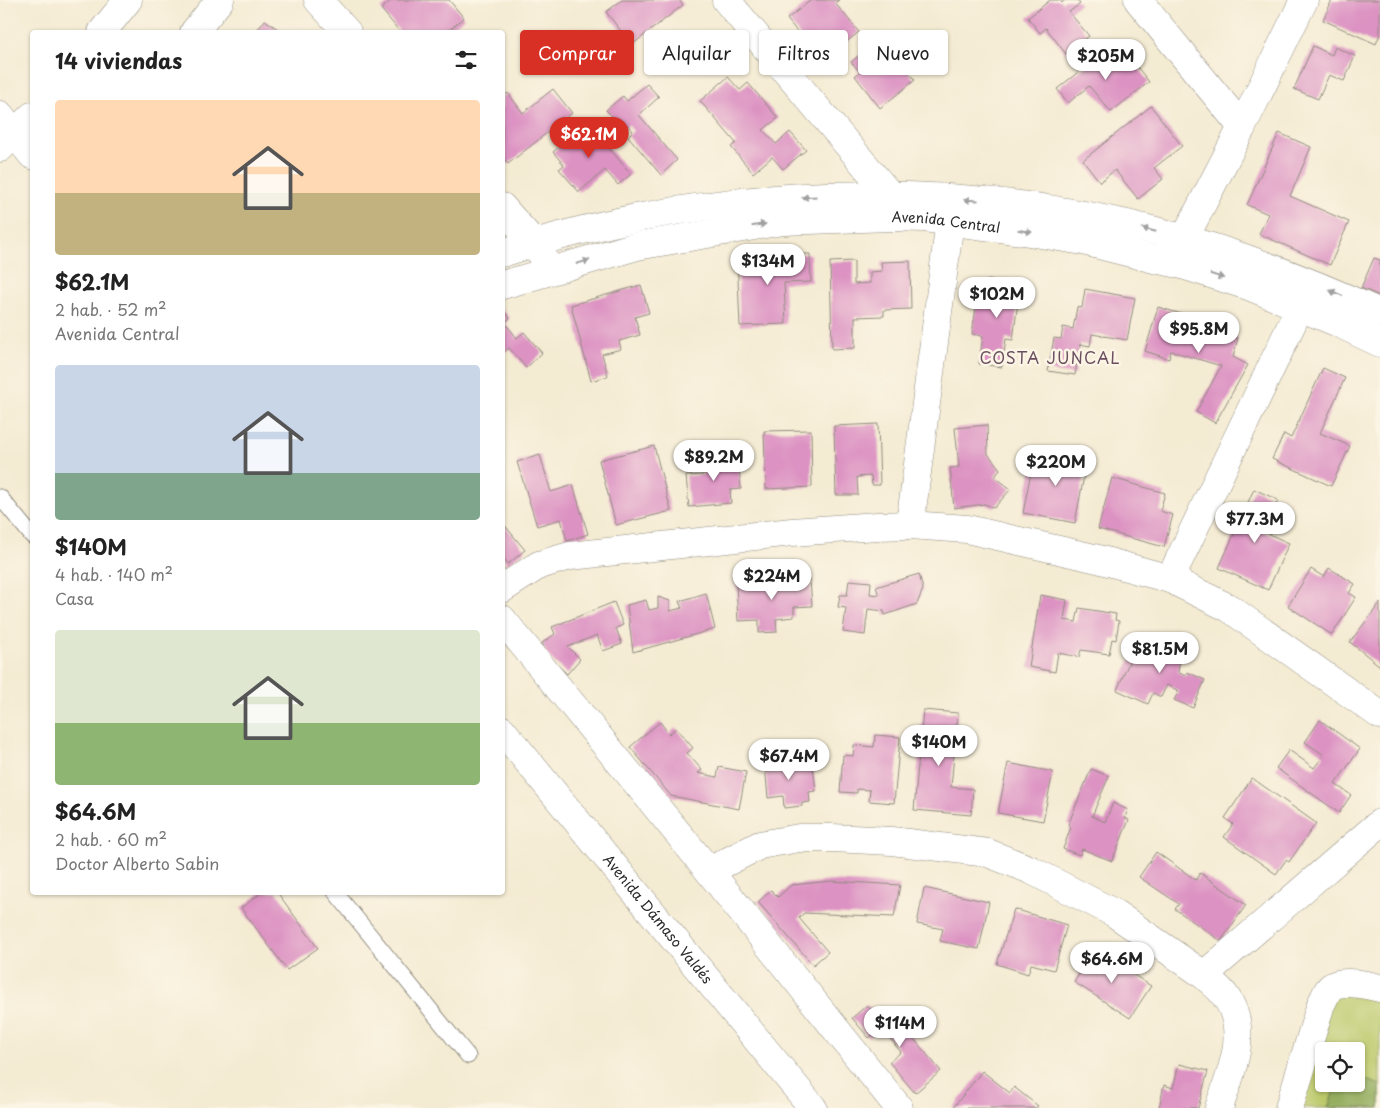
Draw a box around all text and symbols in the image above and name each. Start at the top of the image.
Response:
chip: Comprar [520,30,634,75]
chip: Alquilar [644,30,749,75]
chip: Filtros [759,30,848,75]
chip: Nuevo [858,30,948,75]
pin: $205M [1071,38,1141,81]
text: $205M [1077,43,1135,67]
text: 14 viviendas [55,44,182,76]
icon: filters [452,46,480,74]
pin: $62.1M [548,116,630,159]
text: $62.1M [561,121,617,145]
icon: home [223,133,313,223]
one-way arrow [801,193,817,201]
one-way arrow [963,196,979,204]
street label: Avenida Central [891,206,1002,238]
one-way arrow [751,221,767,229]
one-way arrow [1141,226,1156,234]
one-way arrow [1018,228,1034,236]
pin: $134M [733,244,803,286]
text: $134M [741,248,795,272]
one-way arrow [576,257,591,265]
text: $62.1M [55,265,129,297]
one-way arrow [1210,273,1225,281]
pin: $102M [962,276,1032,319]
text: $102M [969,281,1025,305]
one-way arrow [1328,289,1343,297]
text: 2 hab. · 52 m² [55,297,166,321]
pin: $95.8M [1158,312,1240,354]
text: $95.8M [1169,316,1229,340]
text: Avenida Central [55,321,180,345]
district label: COSTA JUNCAL [979,345,1121,369]
icon: home [223,398,313,488]
pin: $89.2M [673,440,755,482]
text: $89.2M [684,444,744,468]
pin: $220M [1021,444,1091,487]
text: $220M [1026,449,1086,473]
pin: $77.3M [1214,502,1296,544]
text: $77.3M [1226,506,1284,530]
text: $140M [55,530,127,562]
pin: $224M [737,558,807,601]
text: 4 hab. · 140 m² [55,562,173,586]
text: $224M [743,563,801,587]
text: Casa [55,586,94,610]
pin: $81.5M [1119,632,1201,674]
text: $81.5M [1132,636,1188,660]
icon: home [223,663,313,753]
pin: $140M [904,724,974,767]
text: $140M [912,729,966,753]
pin: $67.4M [748,738,830,781]
text: $67.4M [760,743,818,767]
text: $64.6M [55,795,136,827]
text: 2 hab. · 60 m² [55,827,167,851]
street label: Avenida Dámaso Valdés [598,850,718,988]
text: Doctor Alberto Sabin [55,851,219,875]
pin: $64.6M [1071,942,1153,984]
text: $64.6M [1081,946,1143,970]
pin: $114M [865,1006,935,1048]
text: $114M [875,1010,925,1034]
map controls [1315,1042,1365,1092]
button: locate [1315,1042,1365,1092]

